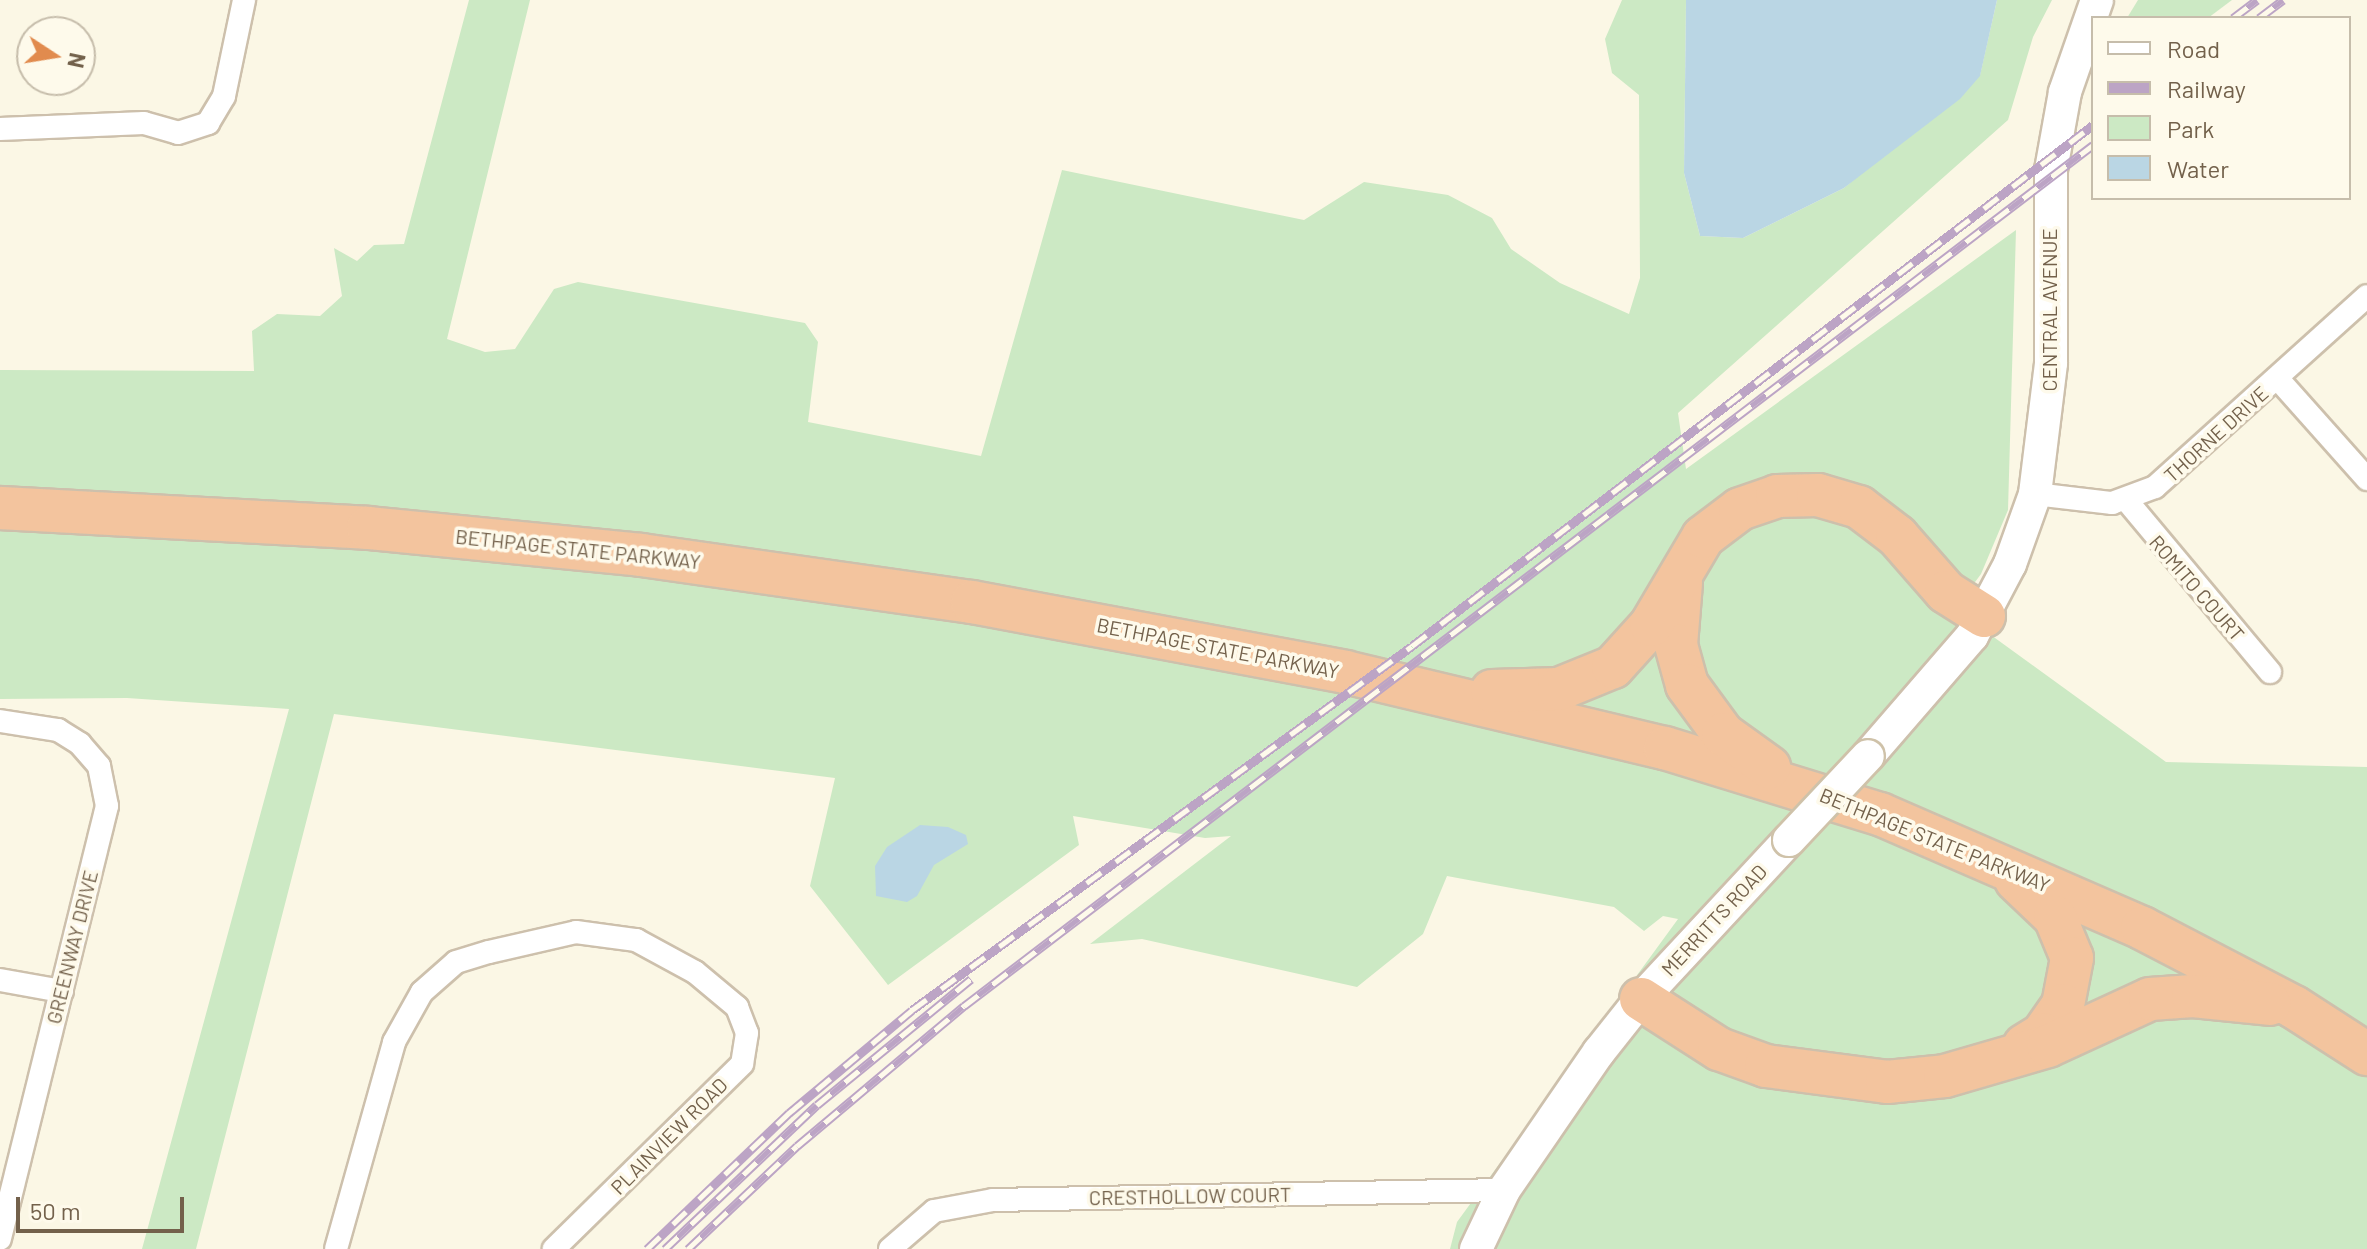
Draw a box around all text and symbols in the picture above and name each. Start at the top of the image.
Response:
north arrow [16,16,96,96]
legend [2091,16,2351,200]
text: Road [2167,34,2220,63]
text: N [63,51,92,70]
text: Railway [2167,74,2246,103]
text: Park [2167,114,2214,143]
text: Water [2167,154,2229,183]
street label: CENTRAL AVENUE [2037,229,2061,391]
street label: THORNE DRIVE [2159,381,2273,487]
street label: BETHPAGE STATE PARKWAY [454,524,702,574]
street label: ROMITO COURT [2145,530,2249,646]
street label: BETHPAGE STATE PARKWAY [1095,613,1341,683]
street label: BETHPAGE STATE PARKWAY [1816,783,2054,897]
street label: MERRITTS ROAD [1656,859,1772,981]
street label: GREENWAY DRIVE [41,868,103,1026]
street label: PLAINVIEW ROAD [606,1073,732,1199]
scale bar [20,1181,188,1231]
street label: CRESTHOLLOW COURT [1089,1182,1291,1210]
text: 50 m [30,1196,81,1225]

